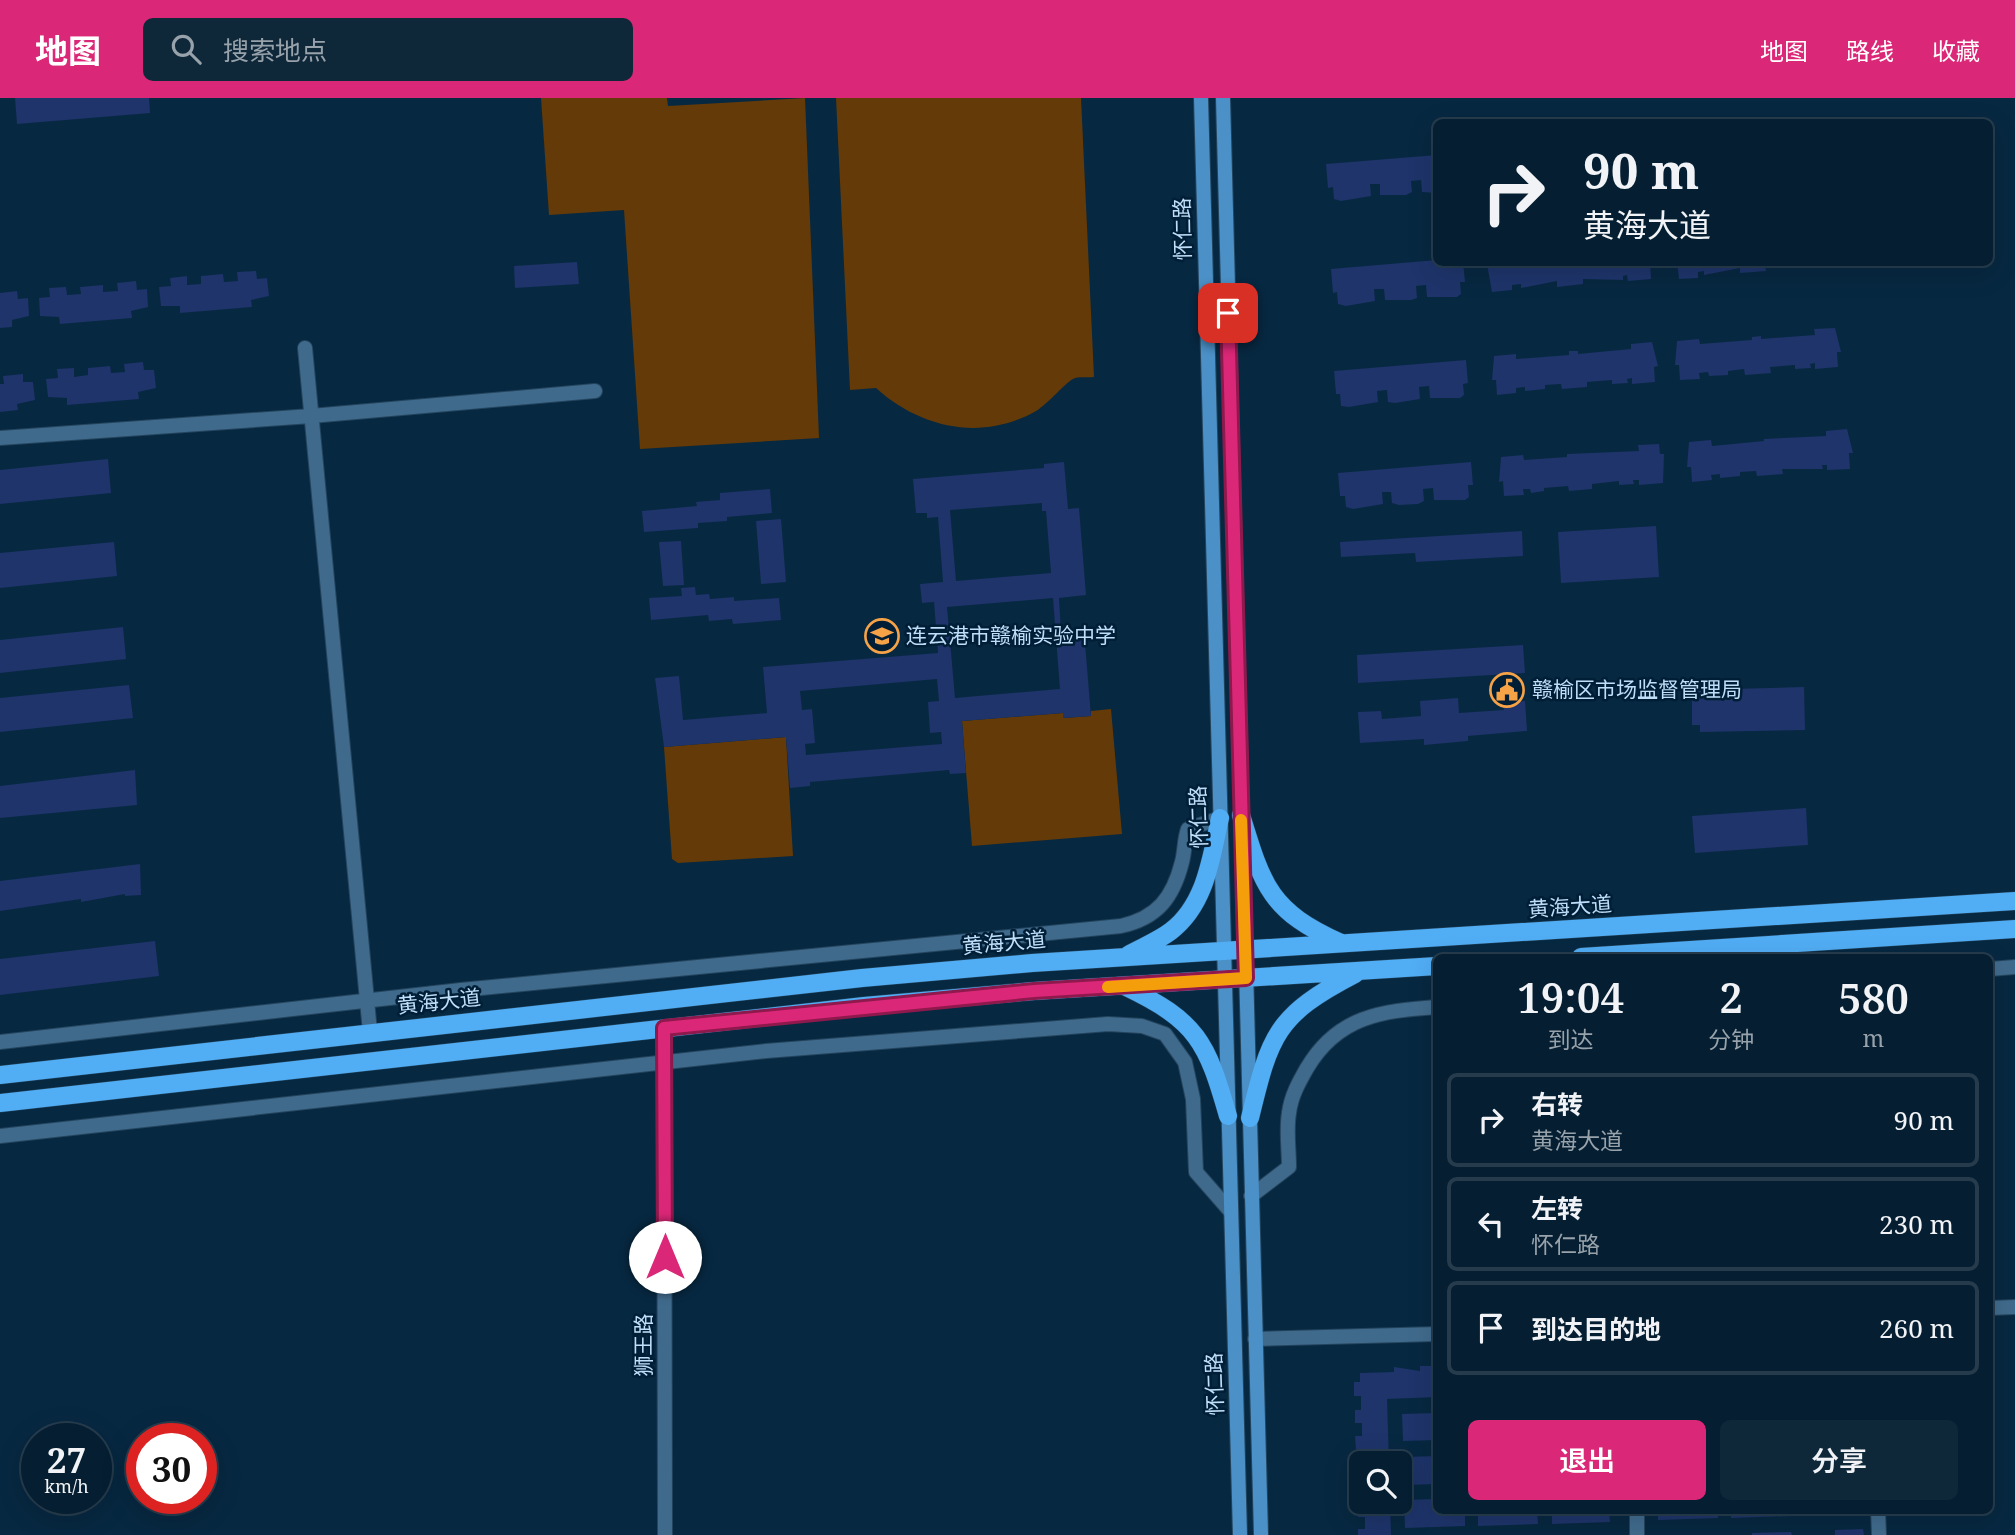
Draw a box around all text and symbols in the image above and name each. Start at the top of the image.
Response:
search box [143,18,633,81]
text: 地图 [35,28,101,73]
icon: search [167,30,205,68]
text: 搜索地点 [223,32,327,68]
text: 地图 [1760,34,1808,67]
text: 路线 [1846,34,1894,67]
text: 收藏 [1932,34,1980,67]
text: 90 m [1583,137,1699,203]
icon: right [1468,147,1559,238]
street label: 怀仁路 [1167,197,1197,261]
text: 黄海大道 [1583,203,1711,246]
pin [1198,283,1258,343]
icon: arrive [1209,294,1247,332]
school or university icon: 连云港市赣榆实验中学 [863,617,901,655]
place label: 连云港市赣榆实验中学 [906,621,1116,649]
public building icon: 赣榆区市场监督管理局 [1488,671,1526,709]
place label: 赣榆区市场监督管理局 [1532,675,1742,703]
street label: 怀仁路 [1183,785,1213,849]
street label: 黄海大道 [1527,889,1613,923]
street label: 黄海大道 [961,924,1047,960]
text: 19:04 [1517,968,1624,1025]
text: 2 [1719,968,1743,1025]
text: 580 [1838,969,1909,1026]
street label: 黄海大道 [396,983,482,1019]
text: m [1863,1022,1884,1054]
text: 到达 [1548,1023,1594,1055]
text: 分钟 [1708,1023,1754,1055]
text: 右转 [1531,1086,1583,1122]
icon: right [1472,1101,1510,1139]
text: 90 m [1894,1102,1954,1138]
text: 黄海大道 [1531,1124,1623,1156]
text: 左转 [1531,1190,1583,1226]
icon: left [1472,1205,1510,1243]
text: 230 m [1879,1206,1954,1242]
position arrow [628,1220,702,1294]
text: 怀仁路 [1531,1228,1600,1260]
icon: arrive [1472,1309,1510,1347]
text: 260 m [1879,1310,1954,1346]
text: 到达目的地 [1531,1311,1661,1347]
street label: 狮王路 [629,1314,657,1377]
street label: 怀仁路 [1199,1352,1229,1416]
button: 退出 [1468,1420,1706,1500]
button: 分享 [1720,1420,1958,1500]
speed limit sign: 30 [126,1423,217,1514]
text: 27 [47,1436,86,1483]
map controls [1349,1451,1412,1514]
button: search [1349,1451,1412,1514]
text: km/h [44,1474,89,1498]

